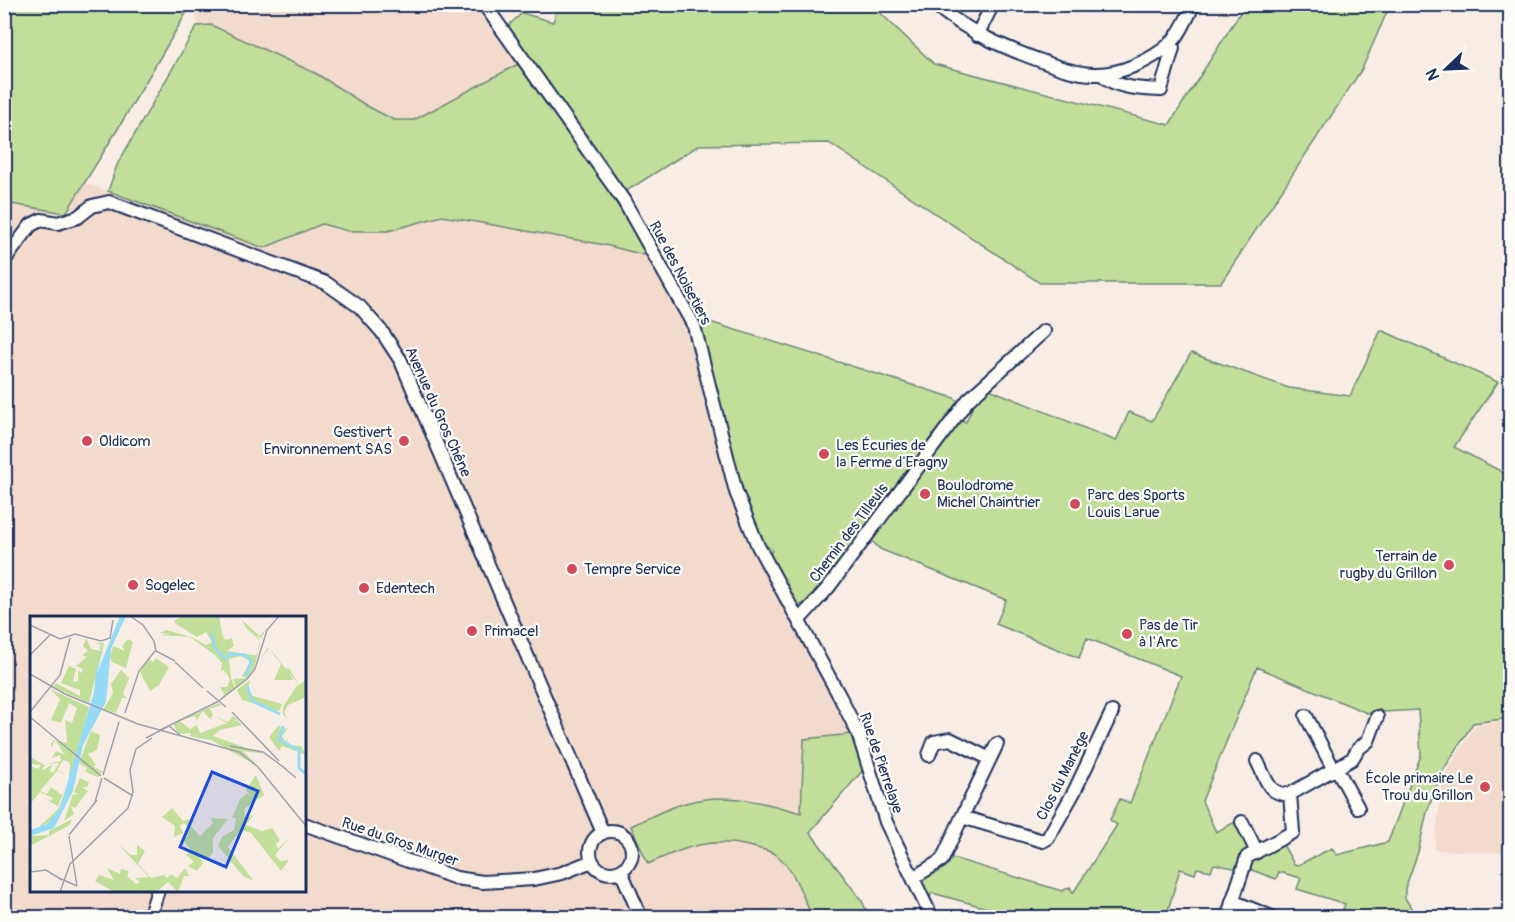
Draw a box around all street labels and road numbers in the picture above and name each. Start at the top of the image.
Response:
street label: Rue des Noisetiers [645,218,715,328]
street label: Avenue du Gros Chêne [401,344,476,481]
street label: Chemin des Tilleuls [806,479,893,586]
street label: Rue de Pierrelaye [855,710,907,816]
street label: Clos du Manège [1032,728,1094,824]
street label: Rue du Gros Murger [339,813,461,871]

